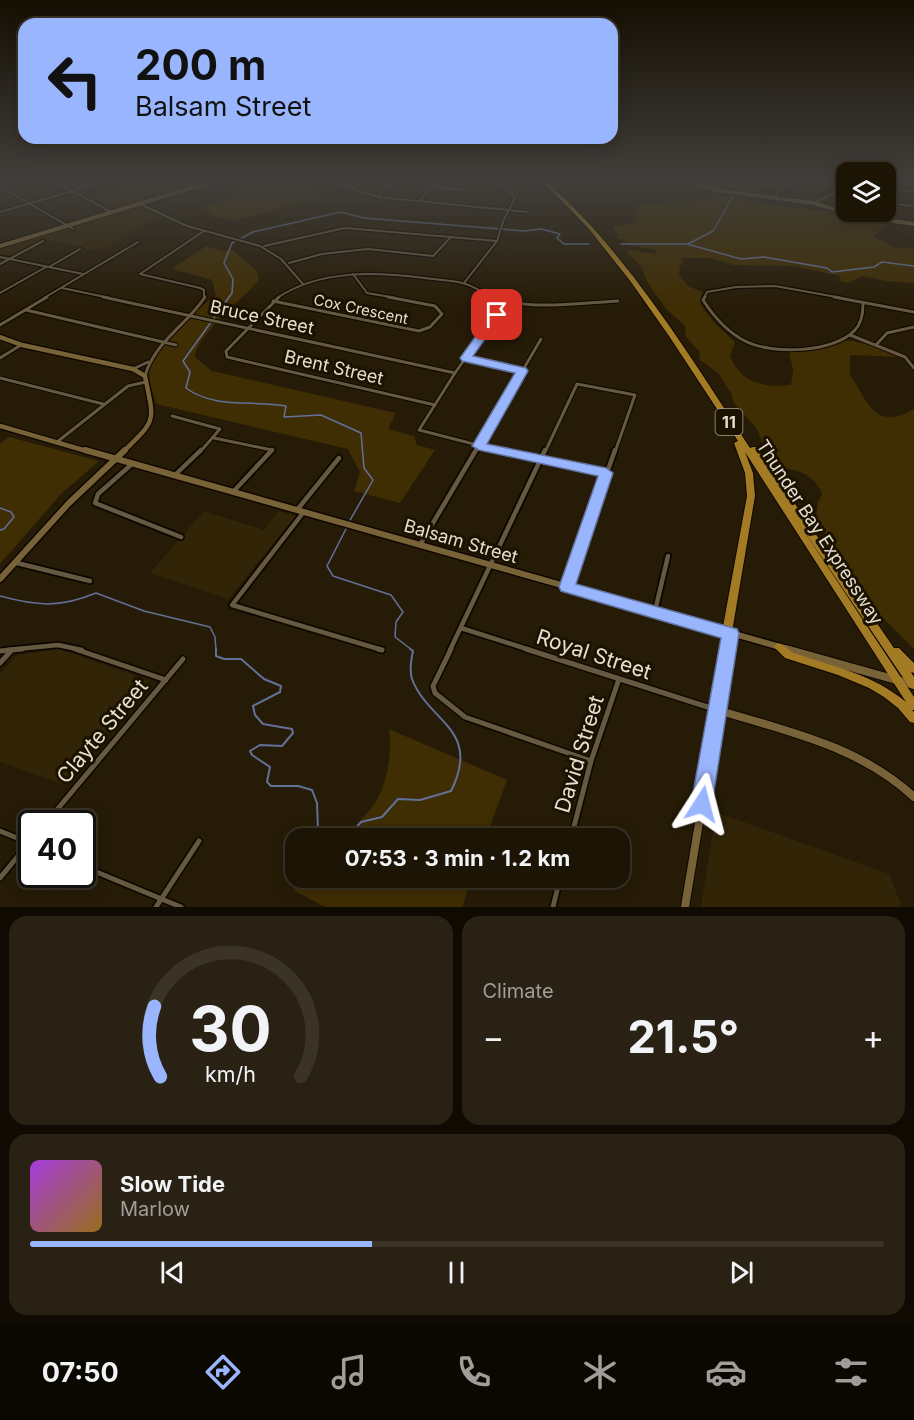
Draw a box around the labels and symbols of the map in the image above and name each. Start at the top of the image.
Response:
pin [471,289,522,340]
street label: Cox Crescent [312,290,410,328]
street label: Bruce Street [208,296,316,338]
street label: Brent Street [282,345,386,389]
road number: 11 [716,409,742,435]
street label: Thunder Bay Expressway [752,436,888,628]
street label: Balsam Street [402,515,520,567]
street label: Royal Street [533,624,655,684]
street label: Clayte Street [51,674,153,788]
street label: David Street [549,692,609,816]
position arrow [670,772,734,836]
speed limit sign: 40 [18,810,96,888]

